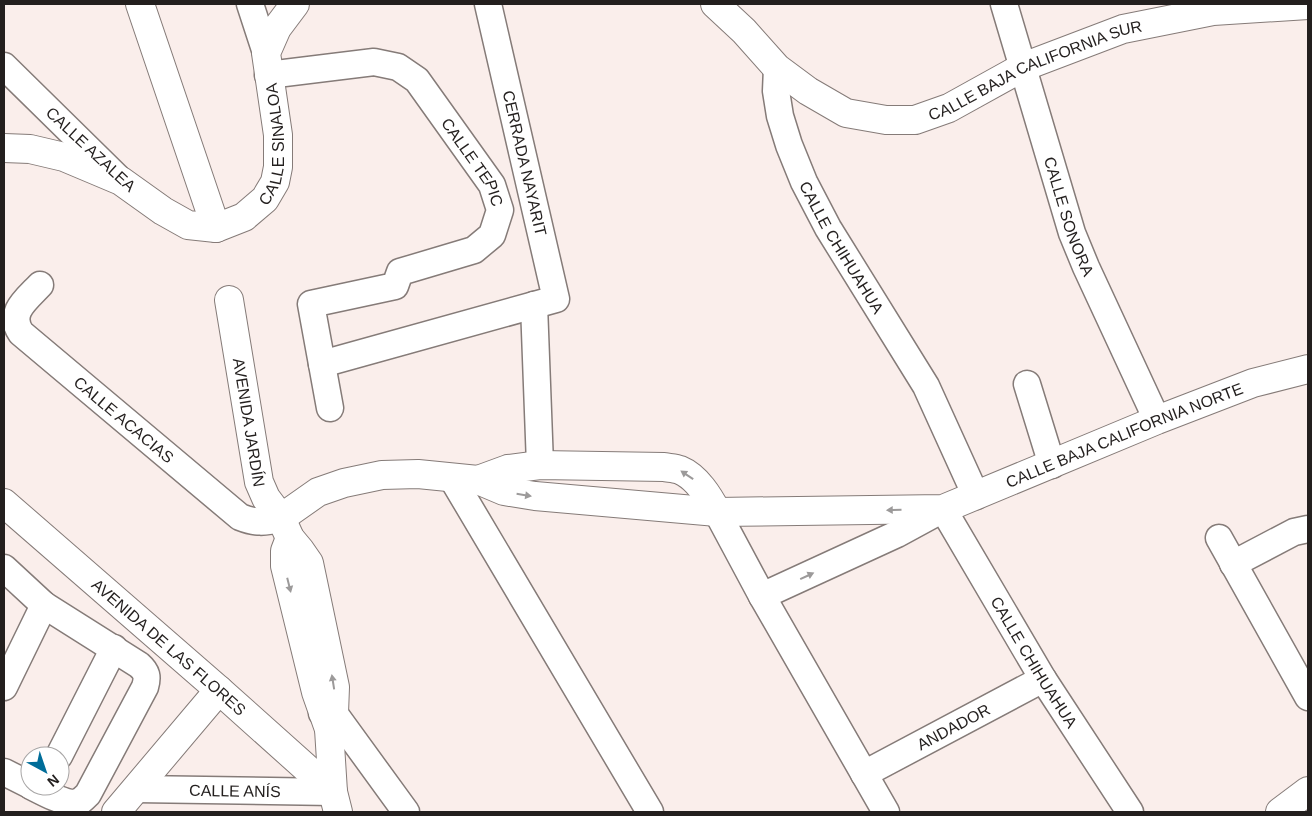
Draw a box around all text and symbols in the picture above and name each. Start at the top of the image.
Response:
street label: CALLE BAJA CALIFORNIA SUR [926,17,1144,124]
street label: CALLE SINALOA [255,82,287,208]
street label: CERRADA NAYARIT [499,89,550,238]
street label: CALLE AZALEA [43,104,139,195]
street label: CALLE TEPIC [438,115,506,208]
street label: CALLE SONORA [1041,155,1097,279]
street label: CALLE CHIHUAHUA [796,178,887,317]
street label: AVENIDA JARDÍN [230,357,268,488]
street label: CALLE ACACIAS [71,373,177,467]
street label: CALLE BAJA CALIFORNIA NORTE [1003,380,1245,491]
one-way arrow [680,470,694,480]
one-way arrow [517,491,533,499]
one-way arrow [886,506,902,514]
one-way arrow [800,572,814,580]
street label: AVENIDA DE LAS FLORES [89,576,249,719]
one-way arrow [286,578,294,593]
street label: CALLE CHIHUAHUA [987,594,1081,731]
one-way arrow [329,673,337,689]
street label: ANDADOR [914,701,993,753]
north arrow [20,746,70,796]
text: N [44,772,62,790]
street label: CALLE ANÍS [189,782,281,800]

